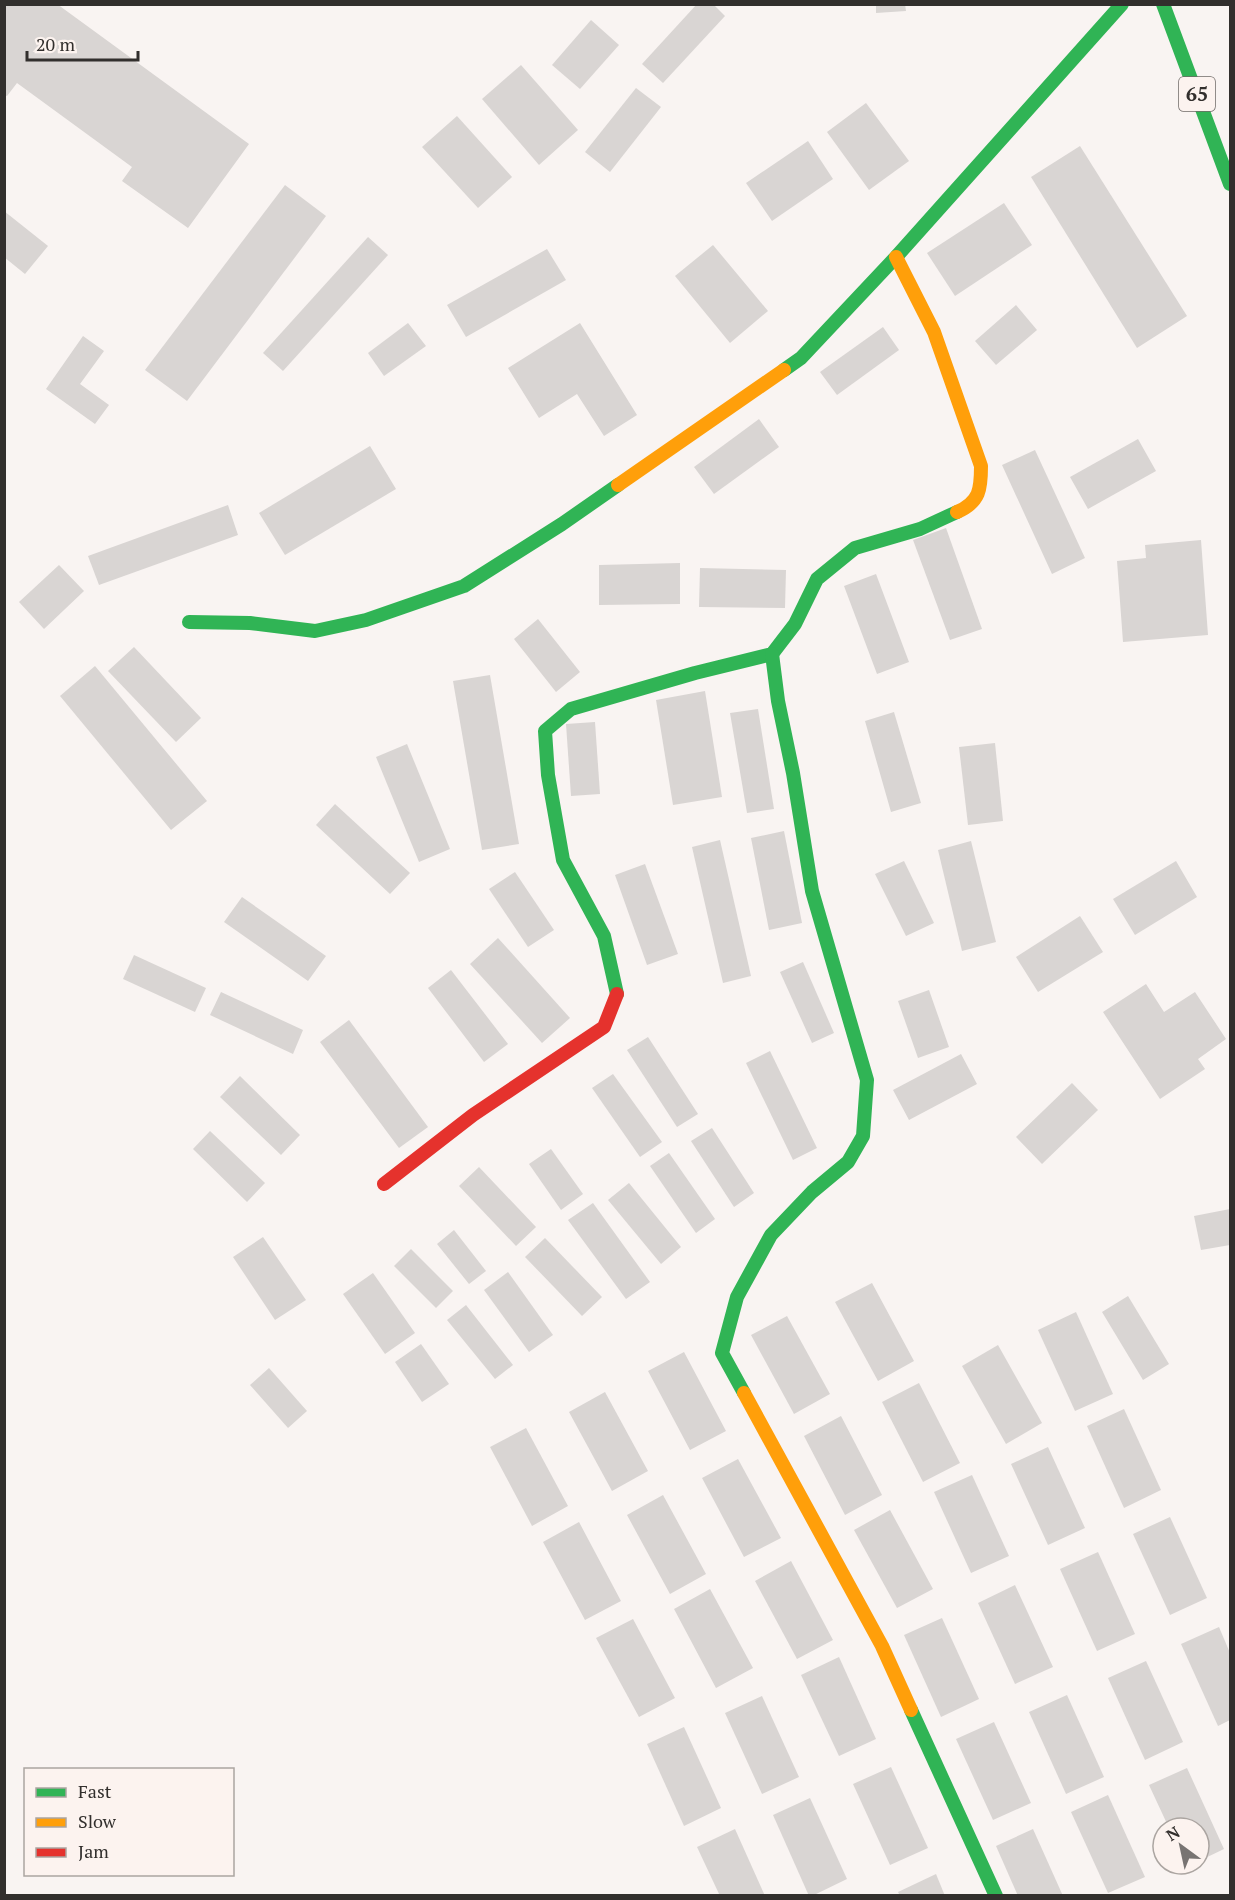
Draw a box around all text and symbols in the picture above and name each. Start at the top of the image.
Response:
scale bar [27,24,138,62]
text: 20 m [36,32,76,56]
road number: 65 [1179,77,1215,111]
legend [24,1768,234,1876]
text: Fast [78,1779,112,1803]
text: Slow [78,1809,117,1833]
north arrow [1151,1816,1211,1876]
text: N [1162,1821,1184,1846]
text: Jam [78,1839,109,1863]

